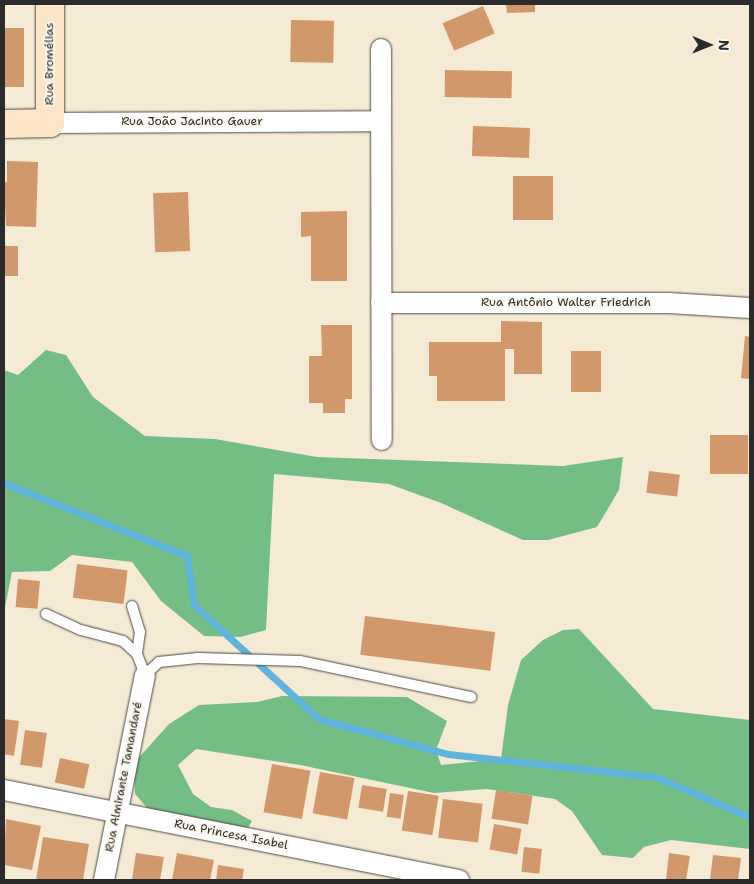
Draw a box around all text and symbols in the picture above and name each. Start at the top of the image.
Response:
north arrow [684,20,734,70]
street label: Rua Bromélias [43,23,57,105]
text: N [715,40,733,51]
street label: Rua João Jacinto Gauer [121,115,263,129]
street label: Rua Antônio Walter Friedrich [481,296,651,310]
street label: Rua Almirante Tamandaré [102,701,146,853]
street label: Rua Princesa Isabel [173,817,289,853]

